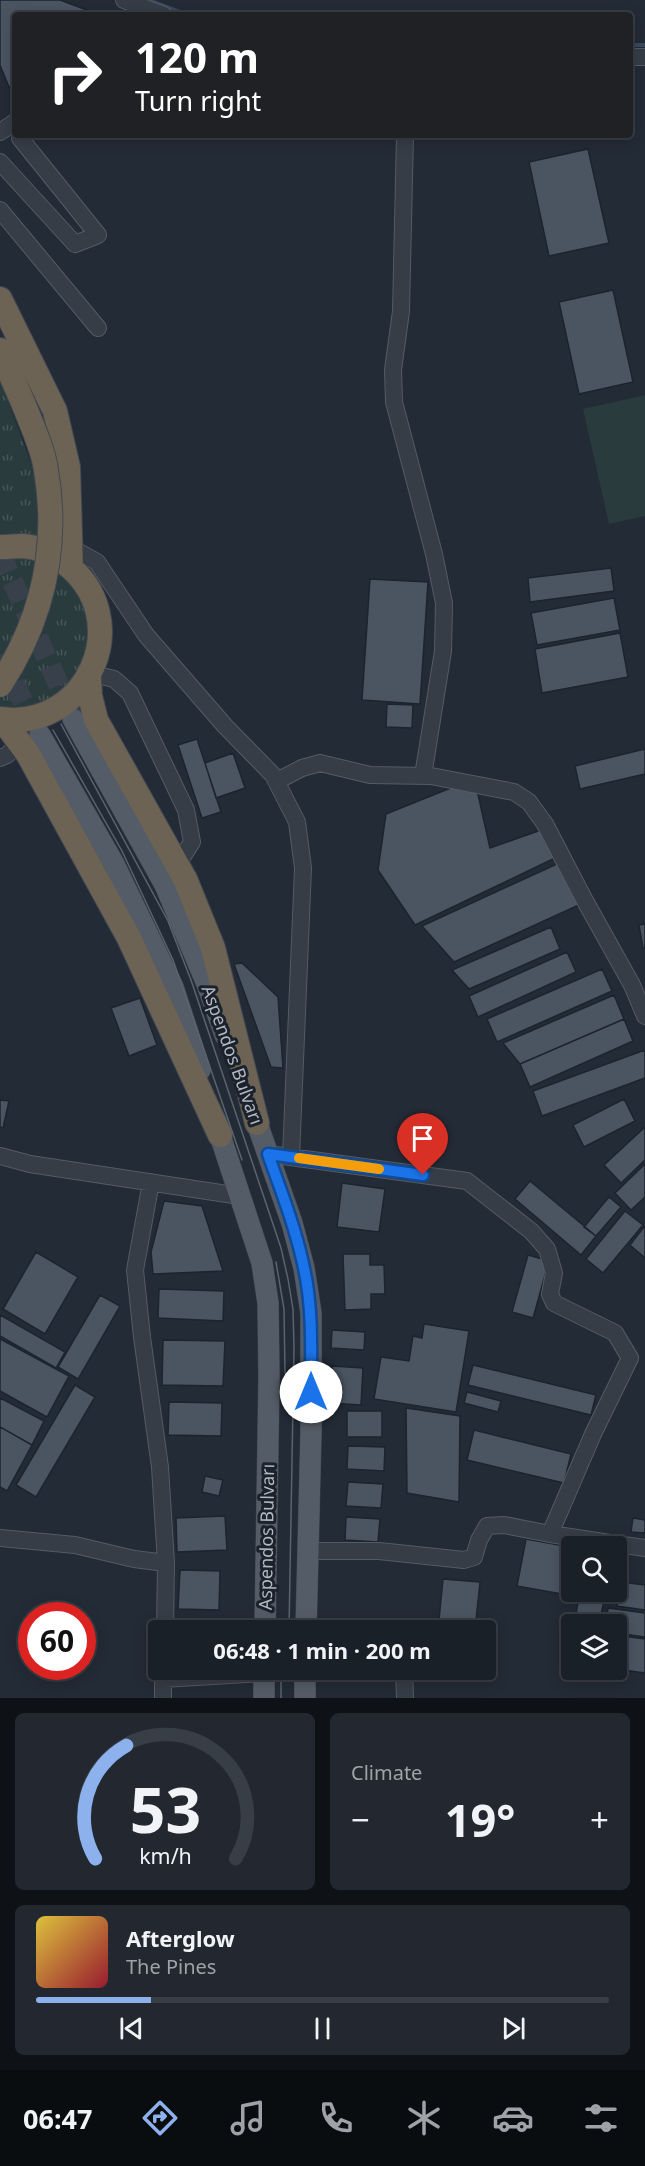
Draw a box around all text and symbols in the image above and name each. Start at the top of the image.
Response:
text: 120 m [135,28,259,85]
icon: right [36,36,114,114]
text: Turn right [135,82,261,119]
street label: Aspendos Bulvarı [197,982,269,1128]
pin [397,1113,448,1175]
icon: arrive [406,1122,439,1155]
position arrow [279,1360,343,1424]
street label: Aspendos Bulvarı [253,1464,279,1610]
map controls [561,1536,627,1680]
button: search [561,1536,627,1602]
speed limit sign: 60 [18,1602,96,1680]
button: layers [561,1614,627,1680]
text: 06:48 · 1 min · 200 m [213,1635,431,1665]
text: Climate [351,1759,422,1786]
text: 53 [129,1766,201,1851]
text: 19° [445,1789,515,1850]
text: − [351,1797,370,1842]
text: + [590,1797,609,1842]
text: km/h [139,1841,191,1870]
text: Afterglow [126,1923,235,1953]
text: The Pines [126,1953,216,1980]
icon: previous [115,2012,148,2045]
icon: pause [306,2012,339,2045]
icon: next [497,2012,530,2045]
icon: directions [139,2097,181,2139]
icon: music [227,2097,269,2139]
icon: phone [315,2097,357,2139]
icon: climate [403,2097,445,2139]
icon: car [492,2097,534,2139]
icon: filters [580,2097,622,2139]
text: 06:47 [23,2100,92,2137]

